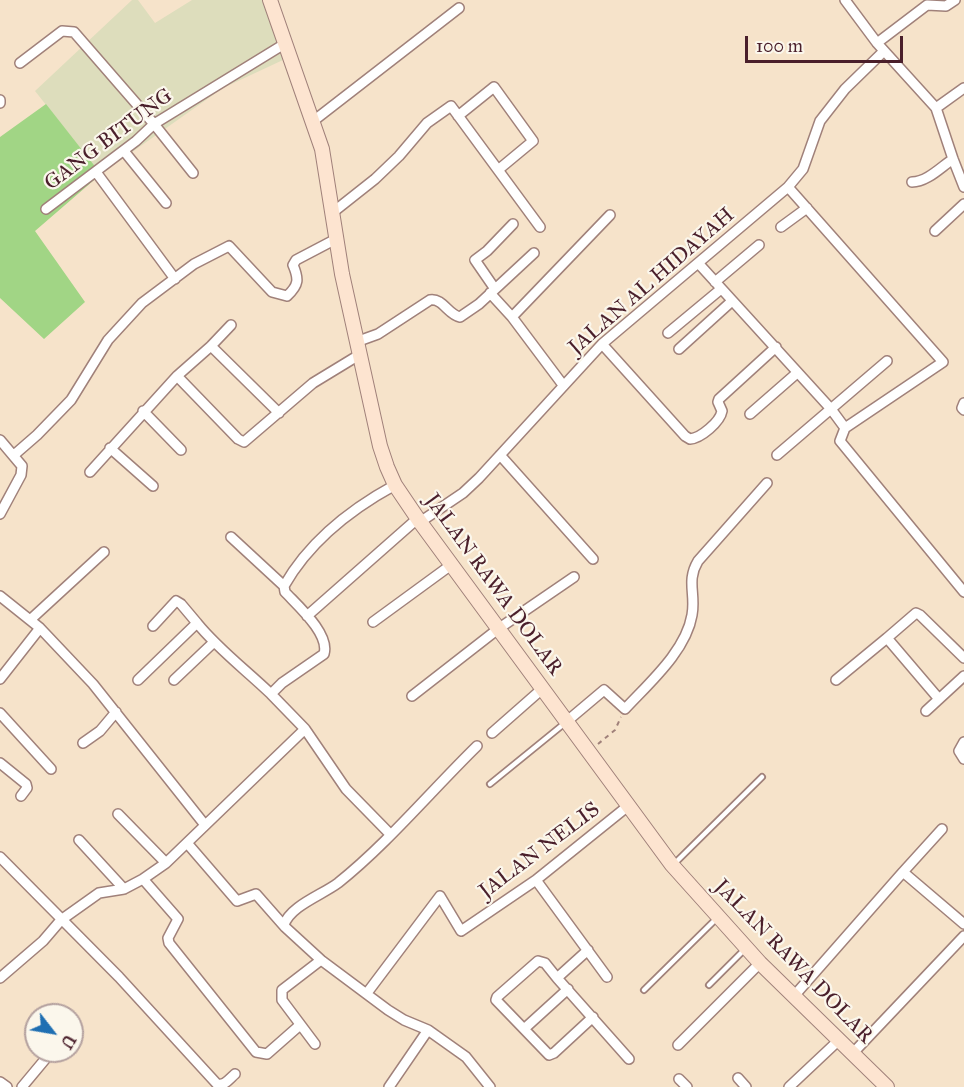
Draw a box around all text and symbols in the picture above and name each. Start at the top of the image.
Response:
scale bar [748,24,906,62]
text: 100 m [756,35,803,57]
street label: GANG BITUNG [40,84,178,196]
street label: JALAN AL HIDAYAH [564,203,740,361]
street label: JALAN RAWA DOLAR [419,489,567,681]
street label: JALAN NELIS [475,797,605,905]
street label: JALAN RAWA DOLAR [708,875,878,1049]
north arrow [24,1003,84,1063]
text: U [57,1031,80,1052]

